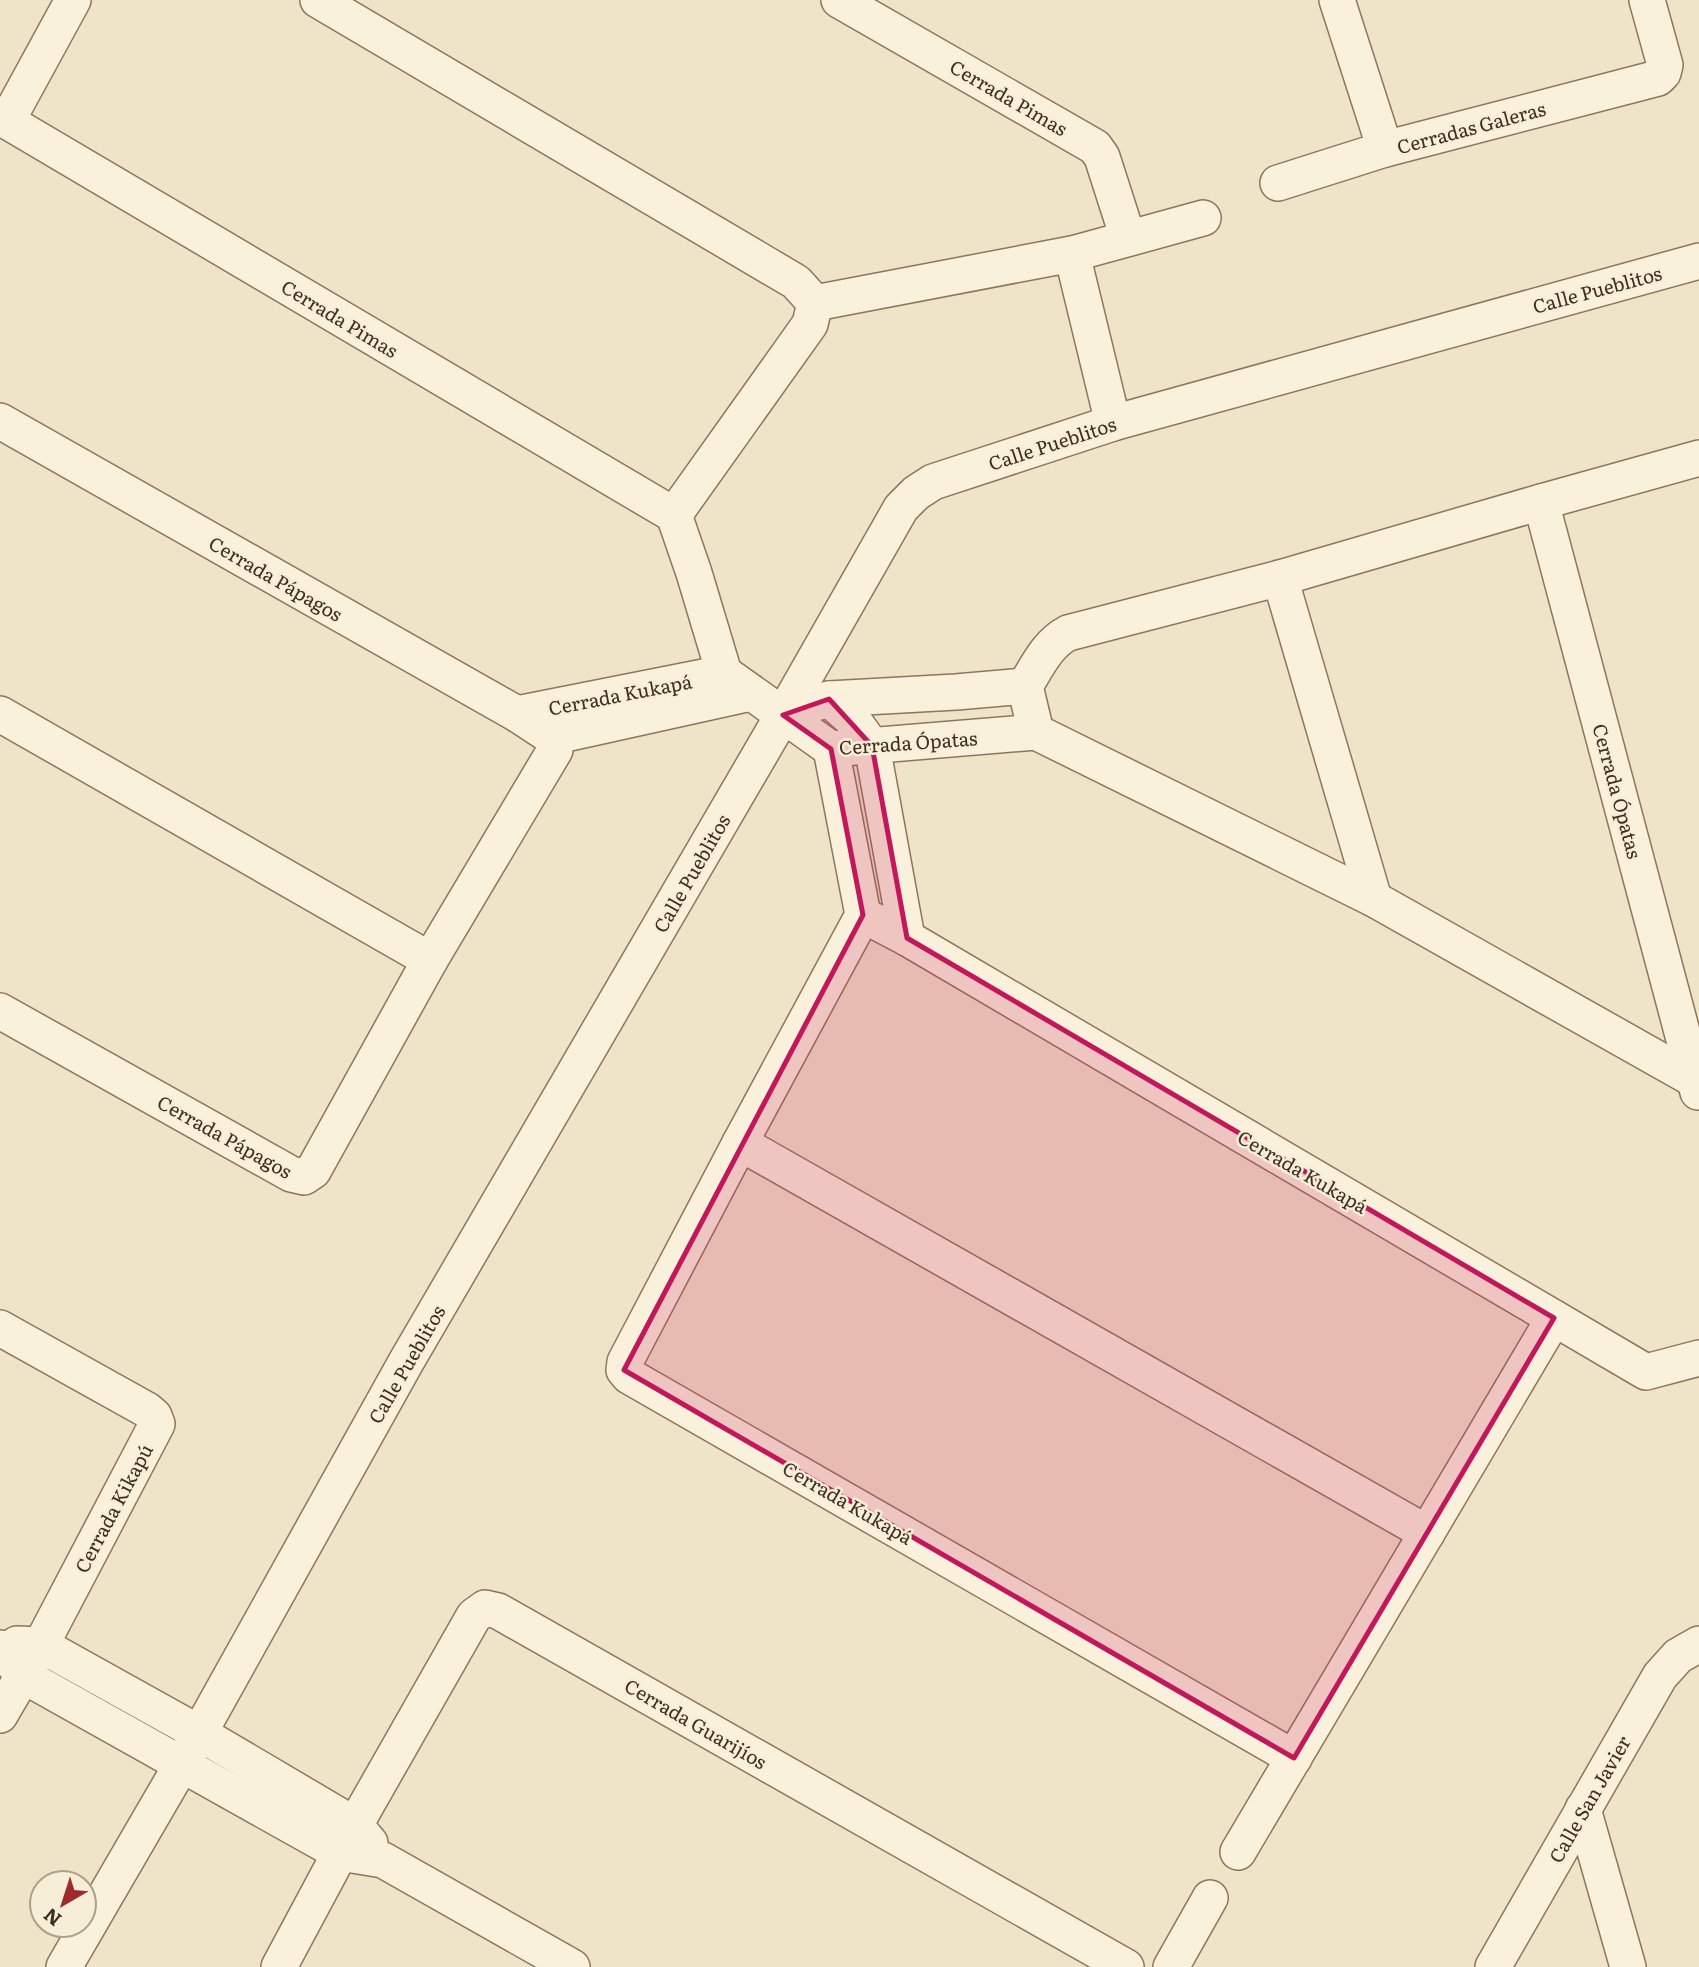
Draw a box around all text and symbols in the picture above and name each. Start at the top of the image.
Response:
street label: Cerrada Pimas [945,52,1073,142]
street label: Cerradas Galeras [1393,94,1549,160]
street label: Calle Pueblitos [1529,258,1665,320]
street label: Cerrada Pimas [276,272,404,364]
street label: Calle Pueblitos [985,409,1120,477]
street label: Cerrada Pápagos [204,528,348,628]
street label: Cerrada Kukapá [546,666,695,722]
street label: Cerrada Ópatas [1587,720,1650,862]
street label: Cerrada Ópatas [838,723,979,761]
street label: Calle Pueblitos [646,808,737,937]
street label: Cerrada Pápagos [153,1087,298,1185]
street label: Cerrada Kukapá [1233,1122,1374,1220]
street label: Calle Pueblitos [361,1299,452,1428]
street label: Cerrada Kikapú [67,1438,159,1578]
street label: Cerrada Kukapá [778,1453,919,1551]
street label: Cerrada Guarijíos [620,1671,773,1775]
street label: Calle San Javier [1541,1730,1637,1868]
north arrow [28,1869,98,1939]
text: N [37,1902,67,1934]

